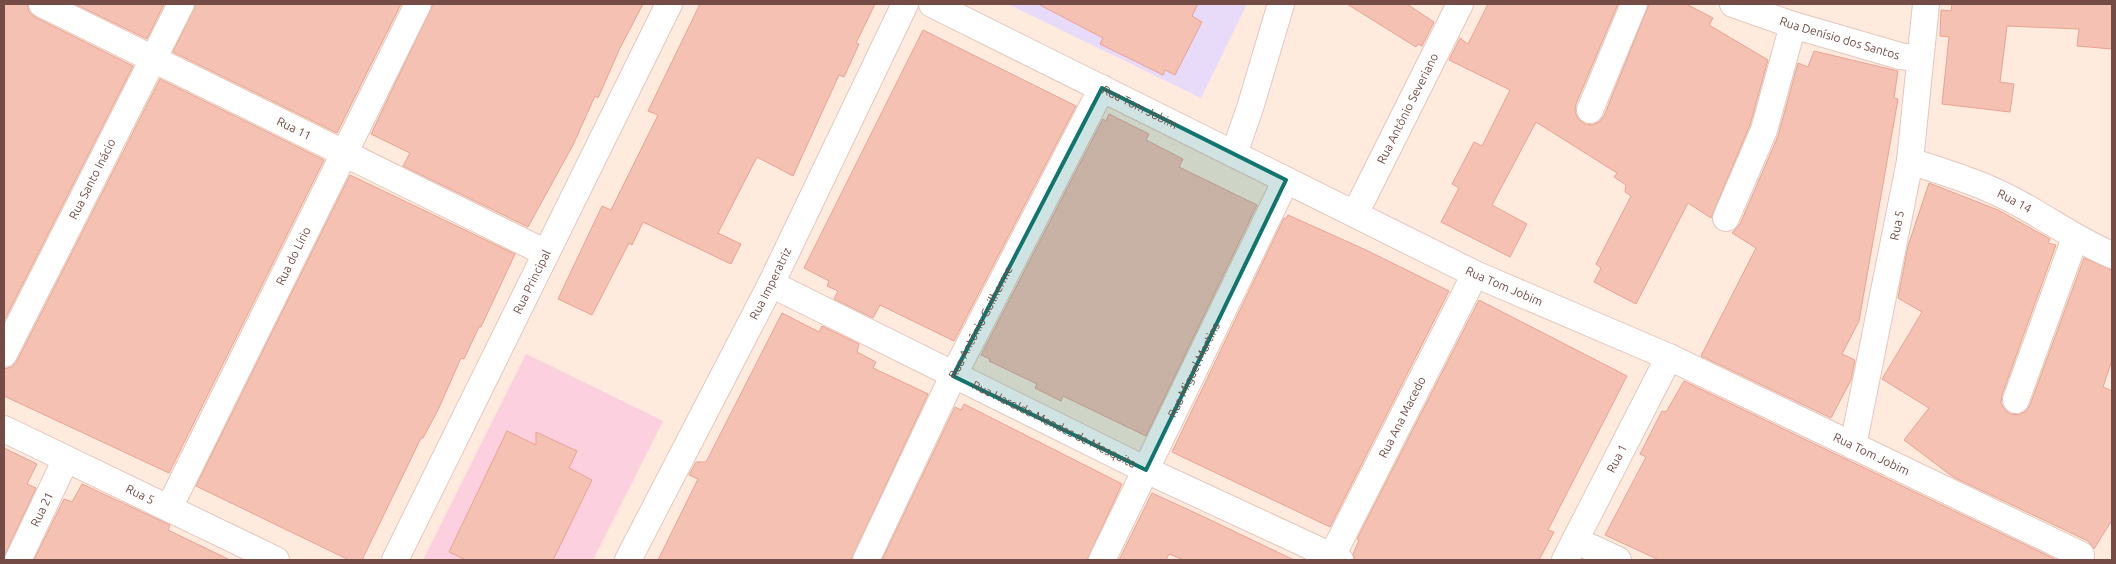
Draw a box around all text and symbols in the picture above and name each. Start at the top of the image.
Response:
street label: Rua Denísio dos Santos [1778,14,1901,62]
street label: Rua Antônio Severiano [1374,51,1440,166]
street label: Rua Tom Jobim [1100,83,1180,131]
street label: Rua 11 [275,114,314,142]
street label: Rua Santo Inácio [66,136,118,221]
street label: Rua 14 [1995,186,2034,215]
street label: Rua 5 [1887,209,1906,241]
street label: Rua do Lírio [273,224,313,287]
street label: Rua Imperatriz [747,245,794,322]
street label: Rua Principal [510,248,553,316]
street label: Rua Antônio Guilherme [946,263,1015,381]
street label: Rua Tom Jobim [1464,263,1545,308]
street label: Rua Miguel Martins [1165,320,1222,419]
street label: Rua Ana Macedo [1376,374,1428,460]
street label: Rua Haroldo Mendes de Mesquita [970,378,1138,470]
street label: Rua Tom Jobim [1832,430,1912,478]
street label: Rua 1 [1604,442,1629,475]
street label: Rua 5 [124,482,157,506]
street label: Rua 21 [28,490,55,529]

